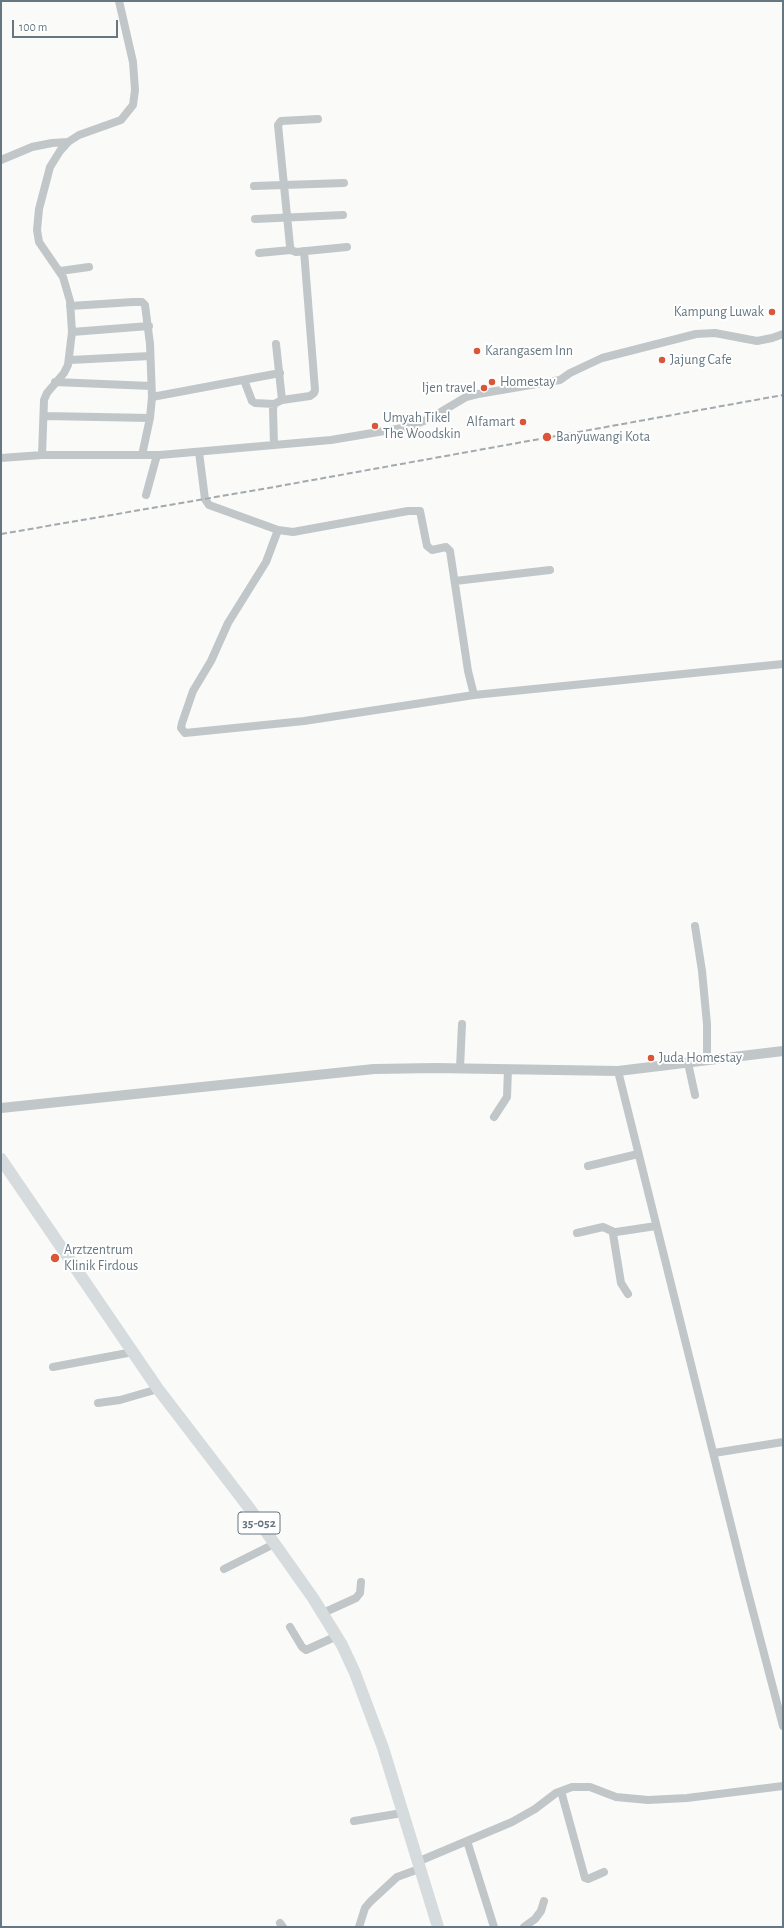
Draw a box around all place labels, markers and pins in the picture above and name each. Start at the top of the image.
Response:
place label: Kampung Luwak [674,304,764,320]
marker: Kampung Luwak [767,307,777,317]
place label: Karangasem Inn [485,343,573,359]
marker: Karangasem Inn [472,346,482,356]
place label: Jajung Cafe [670,352,732,368]
marker: Jajung Cafe [657,355,667,365]
place label: Homestay [500,374,556,390]
marker: Homestay [487,377,497,387]
place label: Ijen travel [422,380,476,396]
marker: Ijen travel [479,383,489,393]
place label: Umyah Tikel The Woodskin [383,410,461,442]
place label: Alfamart [467,414,515,430]
marker: Alfamart [518,417,528,427]
marker: Umyah Tikel The Woodskin [370,421,380,431]
place label: Banyuwangi Kota [556,429,650,445]
marker: Banyuwangi Kota [541,431,553,443]
place label: Juda Homestay [659,1050,742,1066]
marker: Juda Homestay [646,1053,656,1063]
place label: Arztzentrum Klinik Firdous [64,1242,138,1274]
marker: Arztzentrum Klinik Firdous [49,1252,61,1264]

